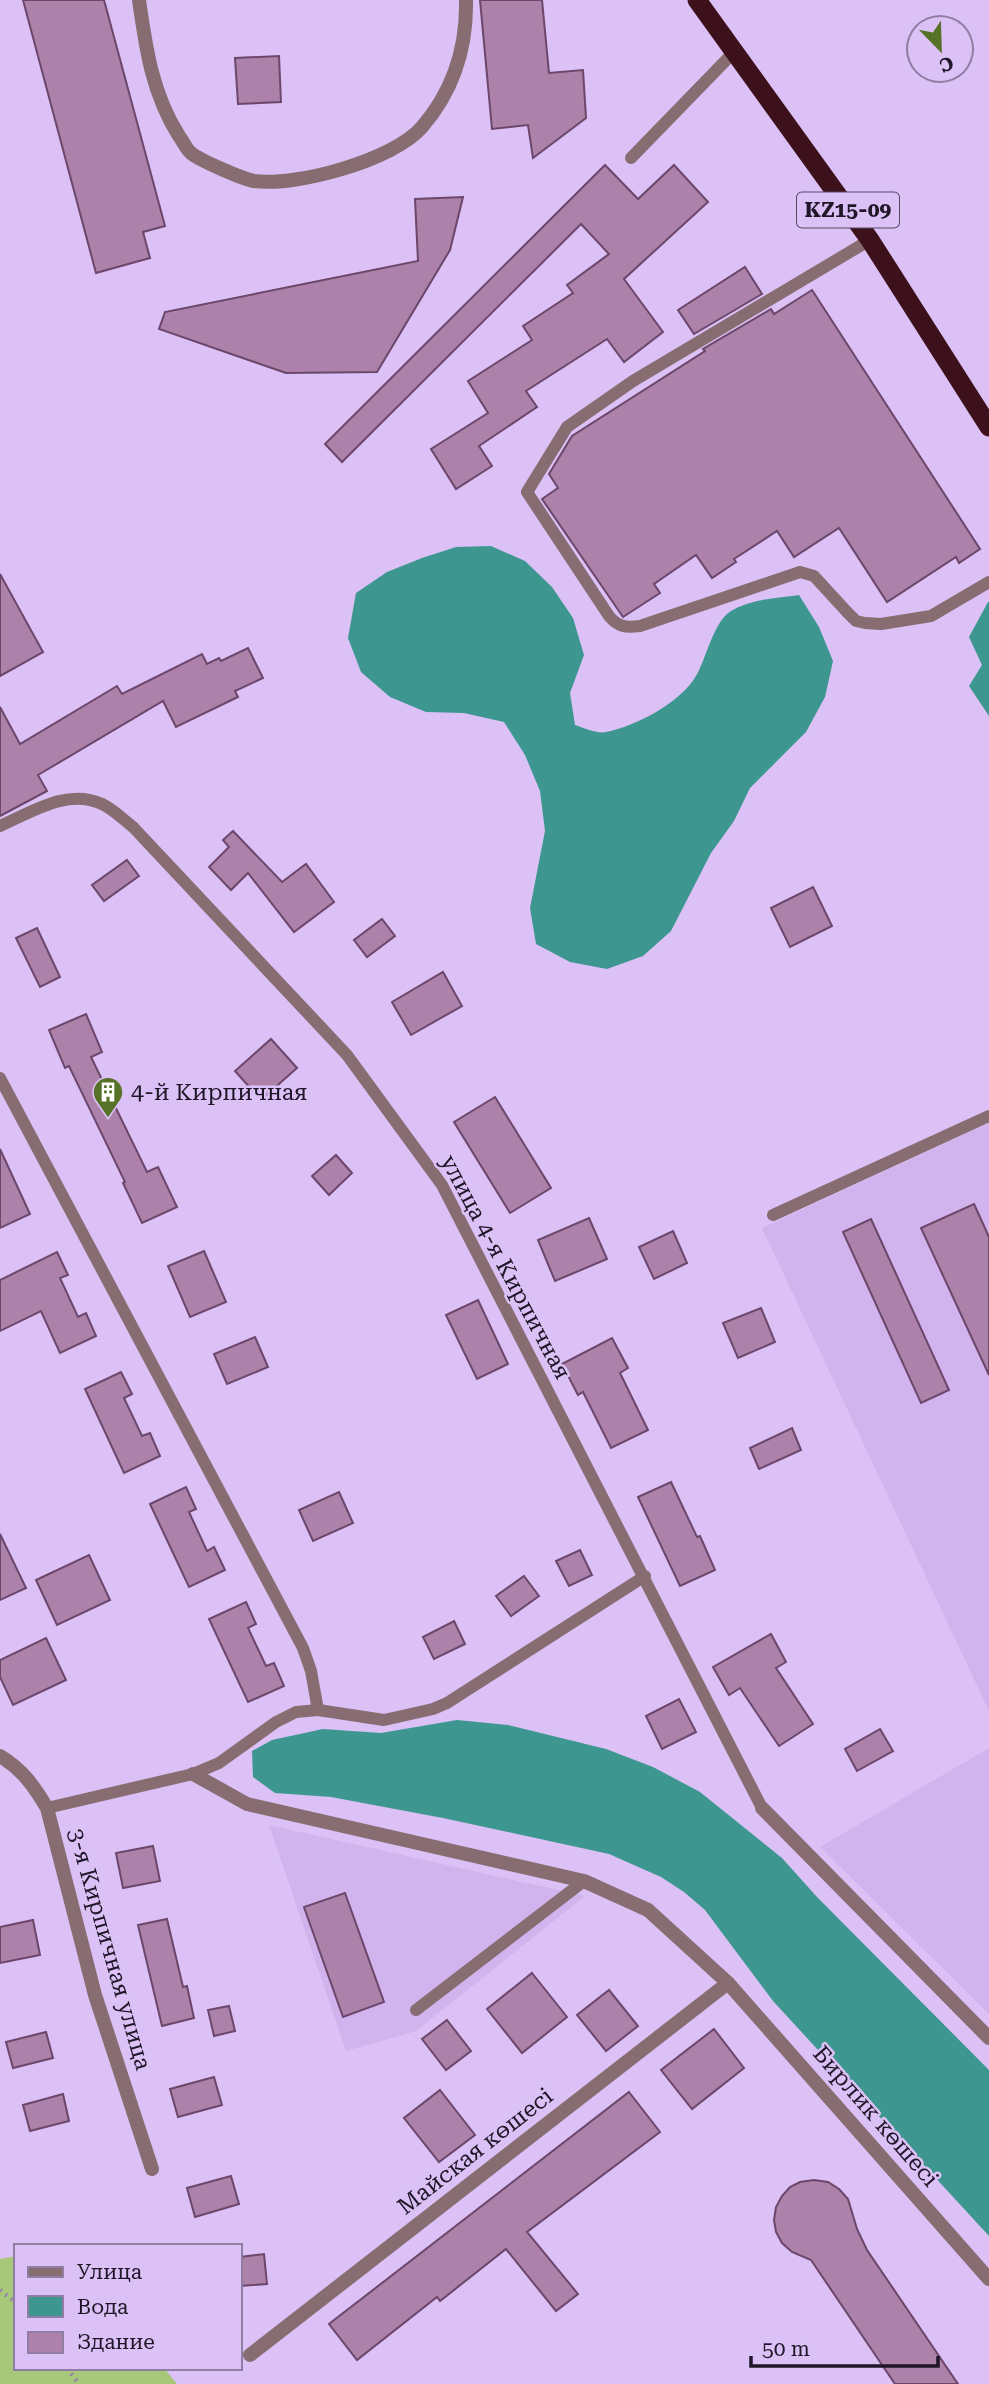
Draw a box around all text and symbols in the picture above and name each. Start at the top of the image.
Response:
north arrow [905,14,975,84]
text: С [936,51,957,77]
road number: KZ15-09 [797,192,899,228]
building icon: 4-й Кирпичная [91,1075,125,1119]
place label: 4-й Кирпичная [131,1079,307,1106]
street label: улица 4-я Кирпичная [435,1150,576,1384]
street label: 3-я Кирпичная улица [62,1825,157,2074]
street label: Бирлик көшесі [807,2040,944,2192]
street label: Майская көшесі [392,2082,558,2220]
legend [14,2244,242,2370]
text: Улица [77,2260,143,2284]
text: Вода [77,2295,129,2319]
scale bar [751,2324,938,2368]
text: Здание [77,2330,155,2354]
text: 50 m [762,2337,810,2361]

